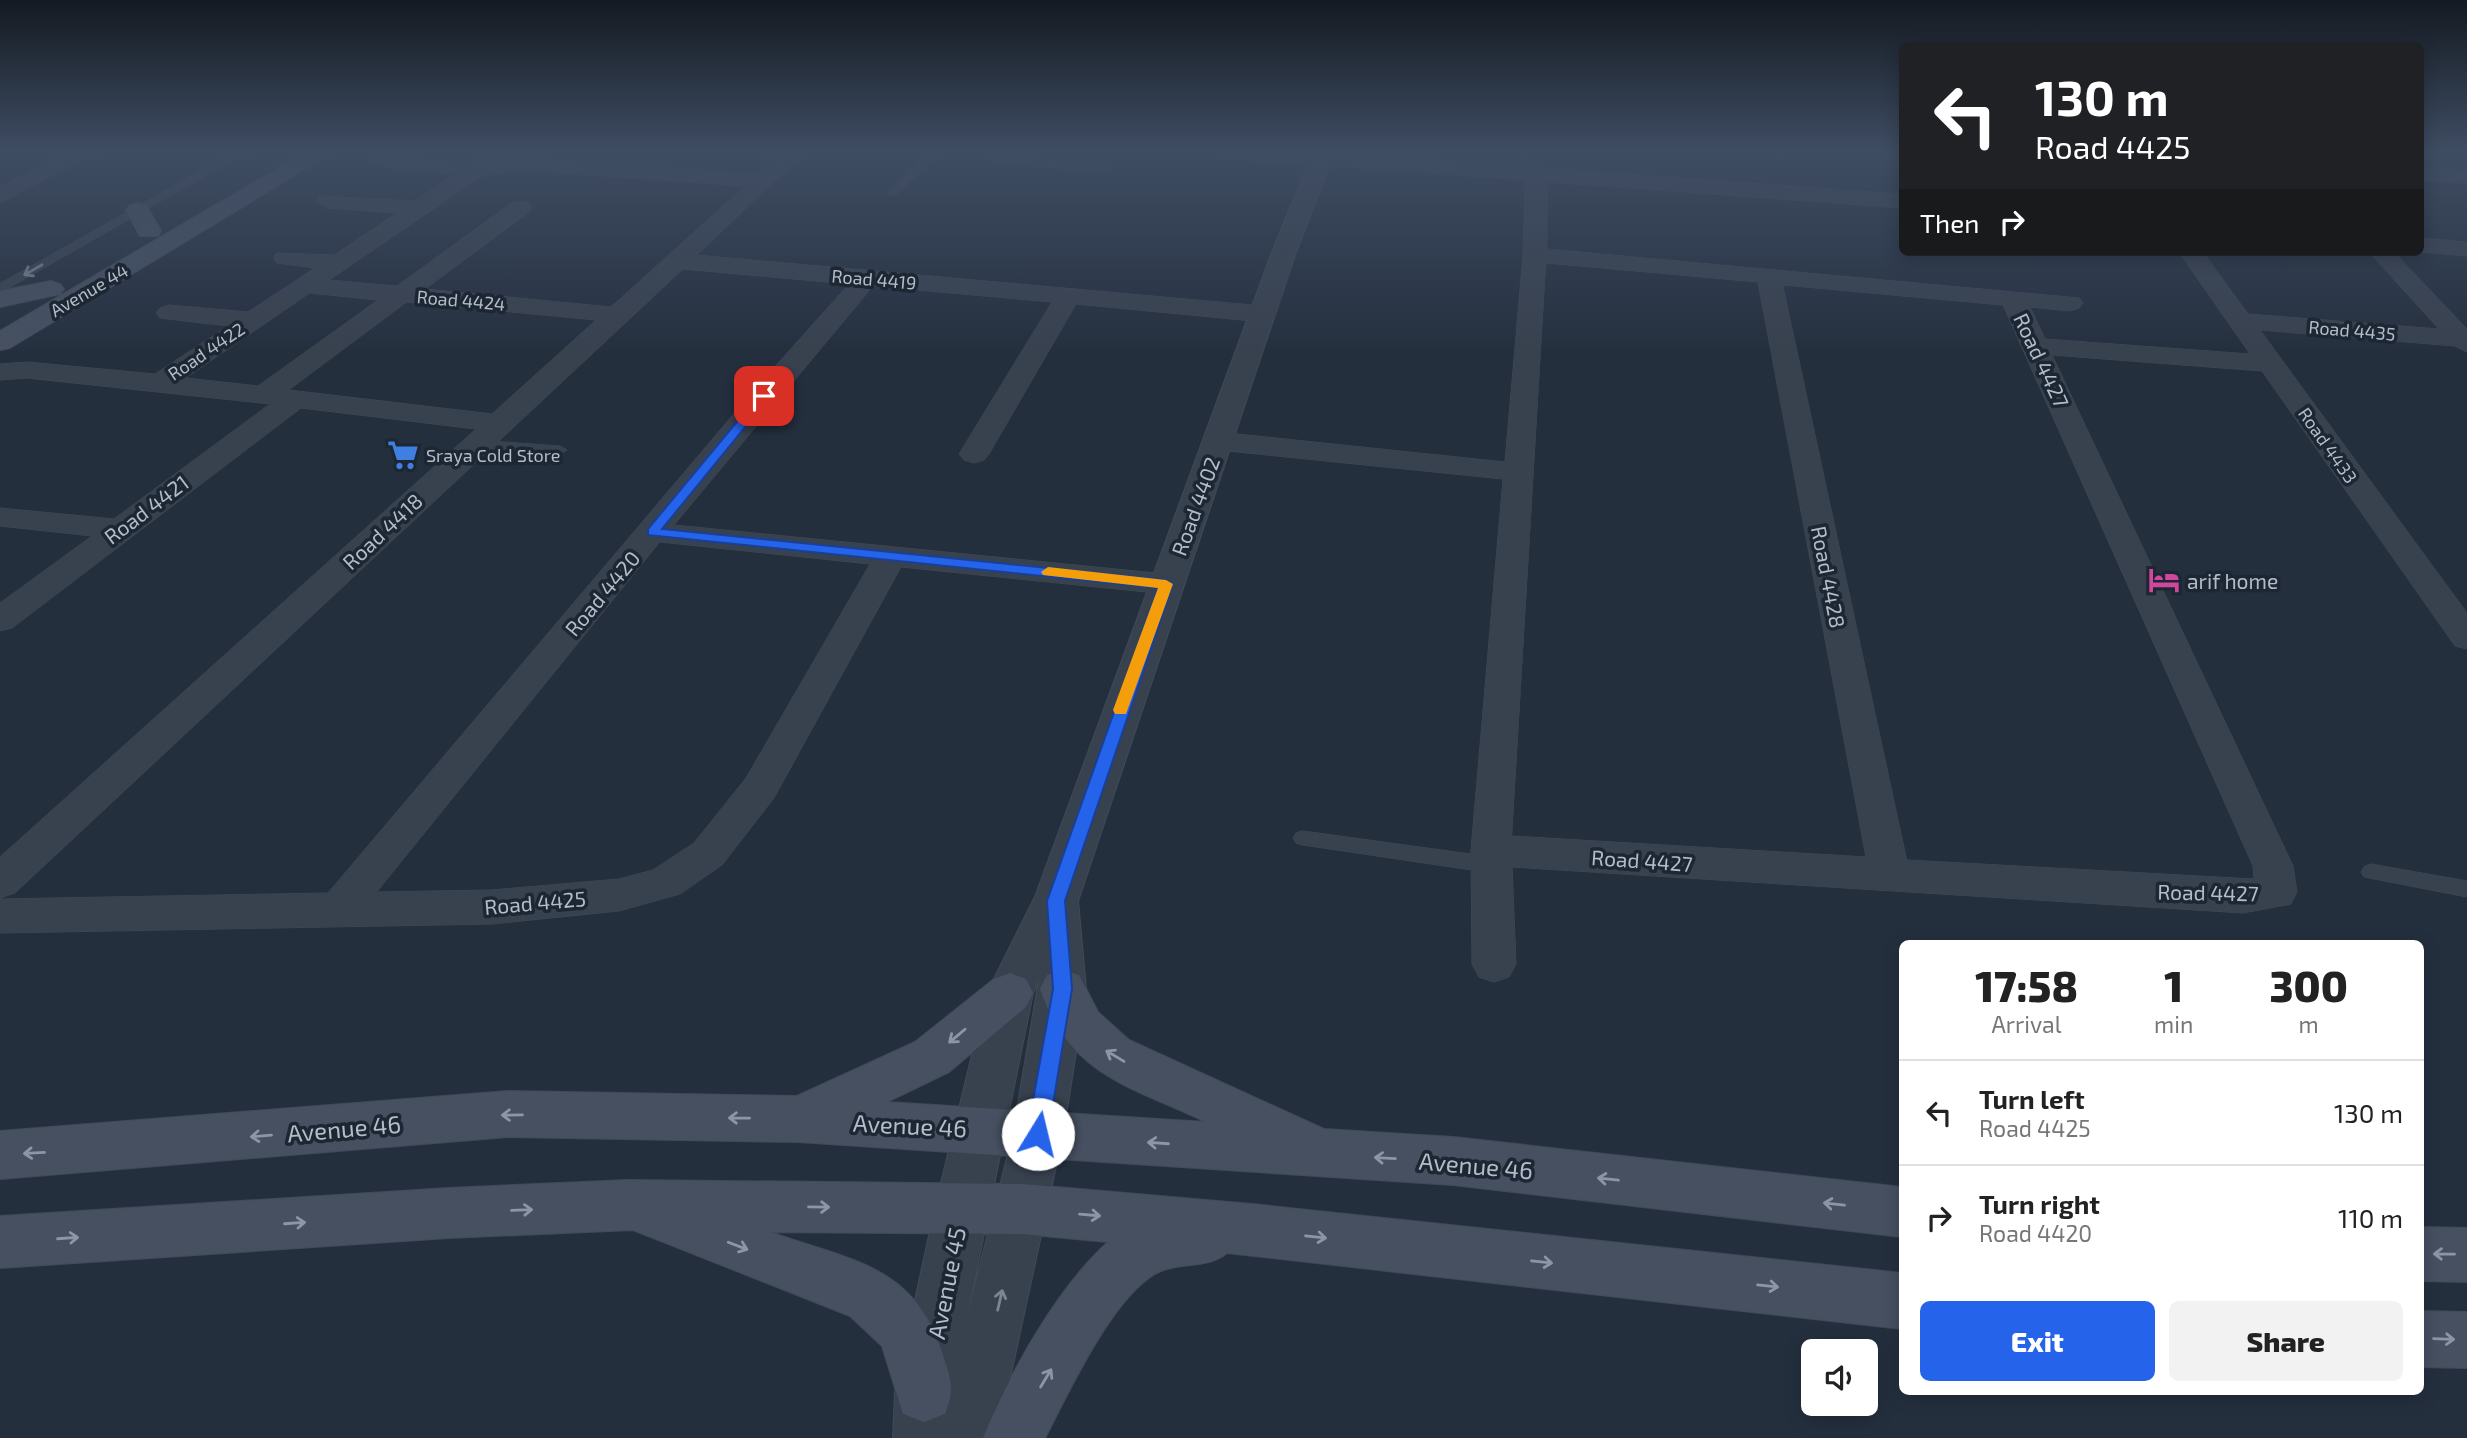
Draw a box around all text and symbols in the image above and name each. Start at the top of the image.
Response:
text: 130 m [2035,67,2169,126]
icon: left [1920,70,2011,161]
text: Road 4425 [2035,127,2190,165]
icon: right [1993,203,2031,241]
text: Then [1920,207,1979,238]
street label: Avenue 44 [46,259,132,321]
one-way arrow [23,264,44,277]
street label: Road 4419 [831,264,917,294]
street label: Road 4424 [416,285,506,315]
street label: Road 4427 [2009,309,2075,411]
street label: Road 4435 [2308,315,2396,345]
street label: Road 4422 [163,317,249,385]
pin [734,366,794,426]
icon: arrive [745,377,783,415]
street label: Road 4433 [2294,403,2362,487]
supermarket icon: Sraya Cold Store [386,438,420,472]
place label: Sraya Cold Store [426,444,560,466]
street label: Road 4402 [1166,453,1224,559]
street label: Road 4421 [99,469,193,549]
street label: Road 4418 [337,488,427,574]
street label: Road 4428 [1807,524,1851,630]
street label: Road 4420 [559,545,645,641]
hotel icon: arif home [2147,563,2181,597]
place label: arif home [2187,568,2278,593]
street label: Road 4427 [1591,844,1694,876]
street label: Road 4427 [2157,879,2259,905]
street label: Road 4425 [483,885,587,919]
text: 17:58 [1975,960,2078,1010]
text: 1 [2164,960,2183,1010]
text: 300 [2269,960,2348,1010]
text: Arrival [1992,1010,2062,1038]
text: min [2154,1010,2193,1038]
text: m [2299,1010,2319,1038]
one-way arrow [949,1028,967,1044]
one-way arrow [1106,1048,1125,1063]
text: Turn left [1979,1083,2085,1114]
icon: left [1920,1094,1958,1132]
position arrow [1001,1097,1075,1171]
text: 130 m [2334,1097,2403,1128]
one-way arrow [501,1108,524,1121]
street label: Avenue 46 [852,1108,968,1142]
street label: Avenue 46 [286,1109,402,1147]
one-way arrow [728,1111,751,1124]
text: Road 4425 [1979,1114,2091,1142]
one-way arrow [250,1130,272,1143]
one-way arrow [1147,1136,1170,1149]
street label: Avenue 46 [1418,1146,1534,1184]
one-way arrow [23,1147,46,1160]
one-way arrow [1374,1151,1397,1164]
one-way arrow [1598,1172,1620,1185]
text: Turn right [1979,1188,2100,1219]
one-way arrow [1824,1198,1846,1211]
icon: right [1920,1199,1958,1237]
one-way arrow [807,1200,830,1214]
text: 110 m [2338,1202,2403,1233]
one-way arrow [510,1203,533,1216]
one-way arrow [1078,1209,1100,1222]
one-way arrow [283,1216,306,1229]
text: Road 4420 [1979,1219,2092,1247]
street label: Avenue 45 [921,1225,971,1341]
one-way arrow [56,1231,79,1244]
one-way arrow [1304,1231,1327,1244]
one-way arrow [727,1241,749,1254]
one-way arrow [2432,1247,2455,1261]
one-way arrow [1530,1255,1553,1268]
one-way arrow [1757,1280,1779,1293]
one-way arrow [993,1289,1007,1312]
button: Exit [1920,1301,2155,1381]
button: Share [2169,1301,2403,1381]
one-way arrow [2432,1333,2455,1346]
map controls [1801,1339,1878,1416]
button: sound [1801,1339,1878,1416]
one-way arrow [1040,1369,1054,1389]

